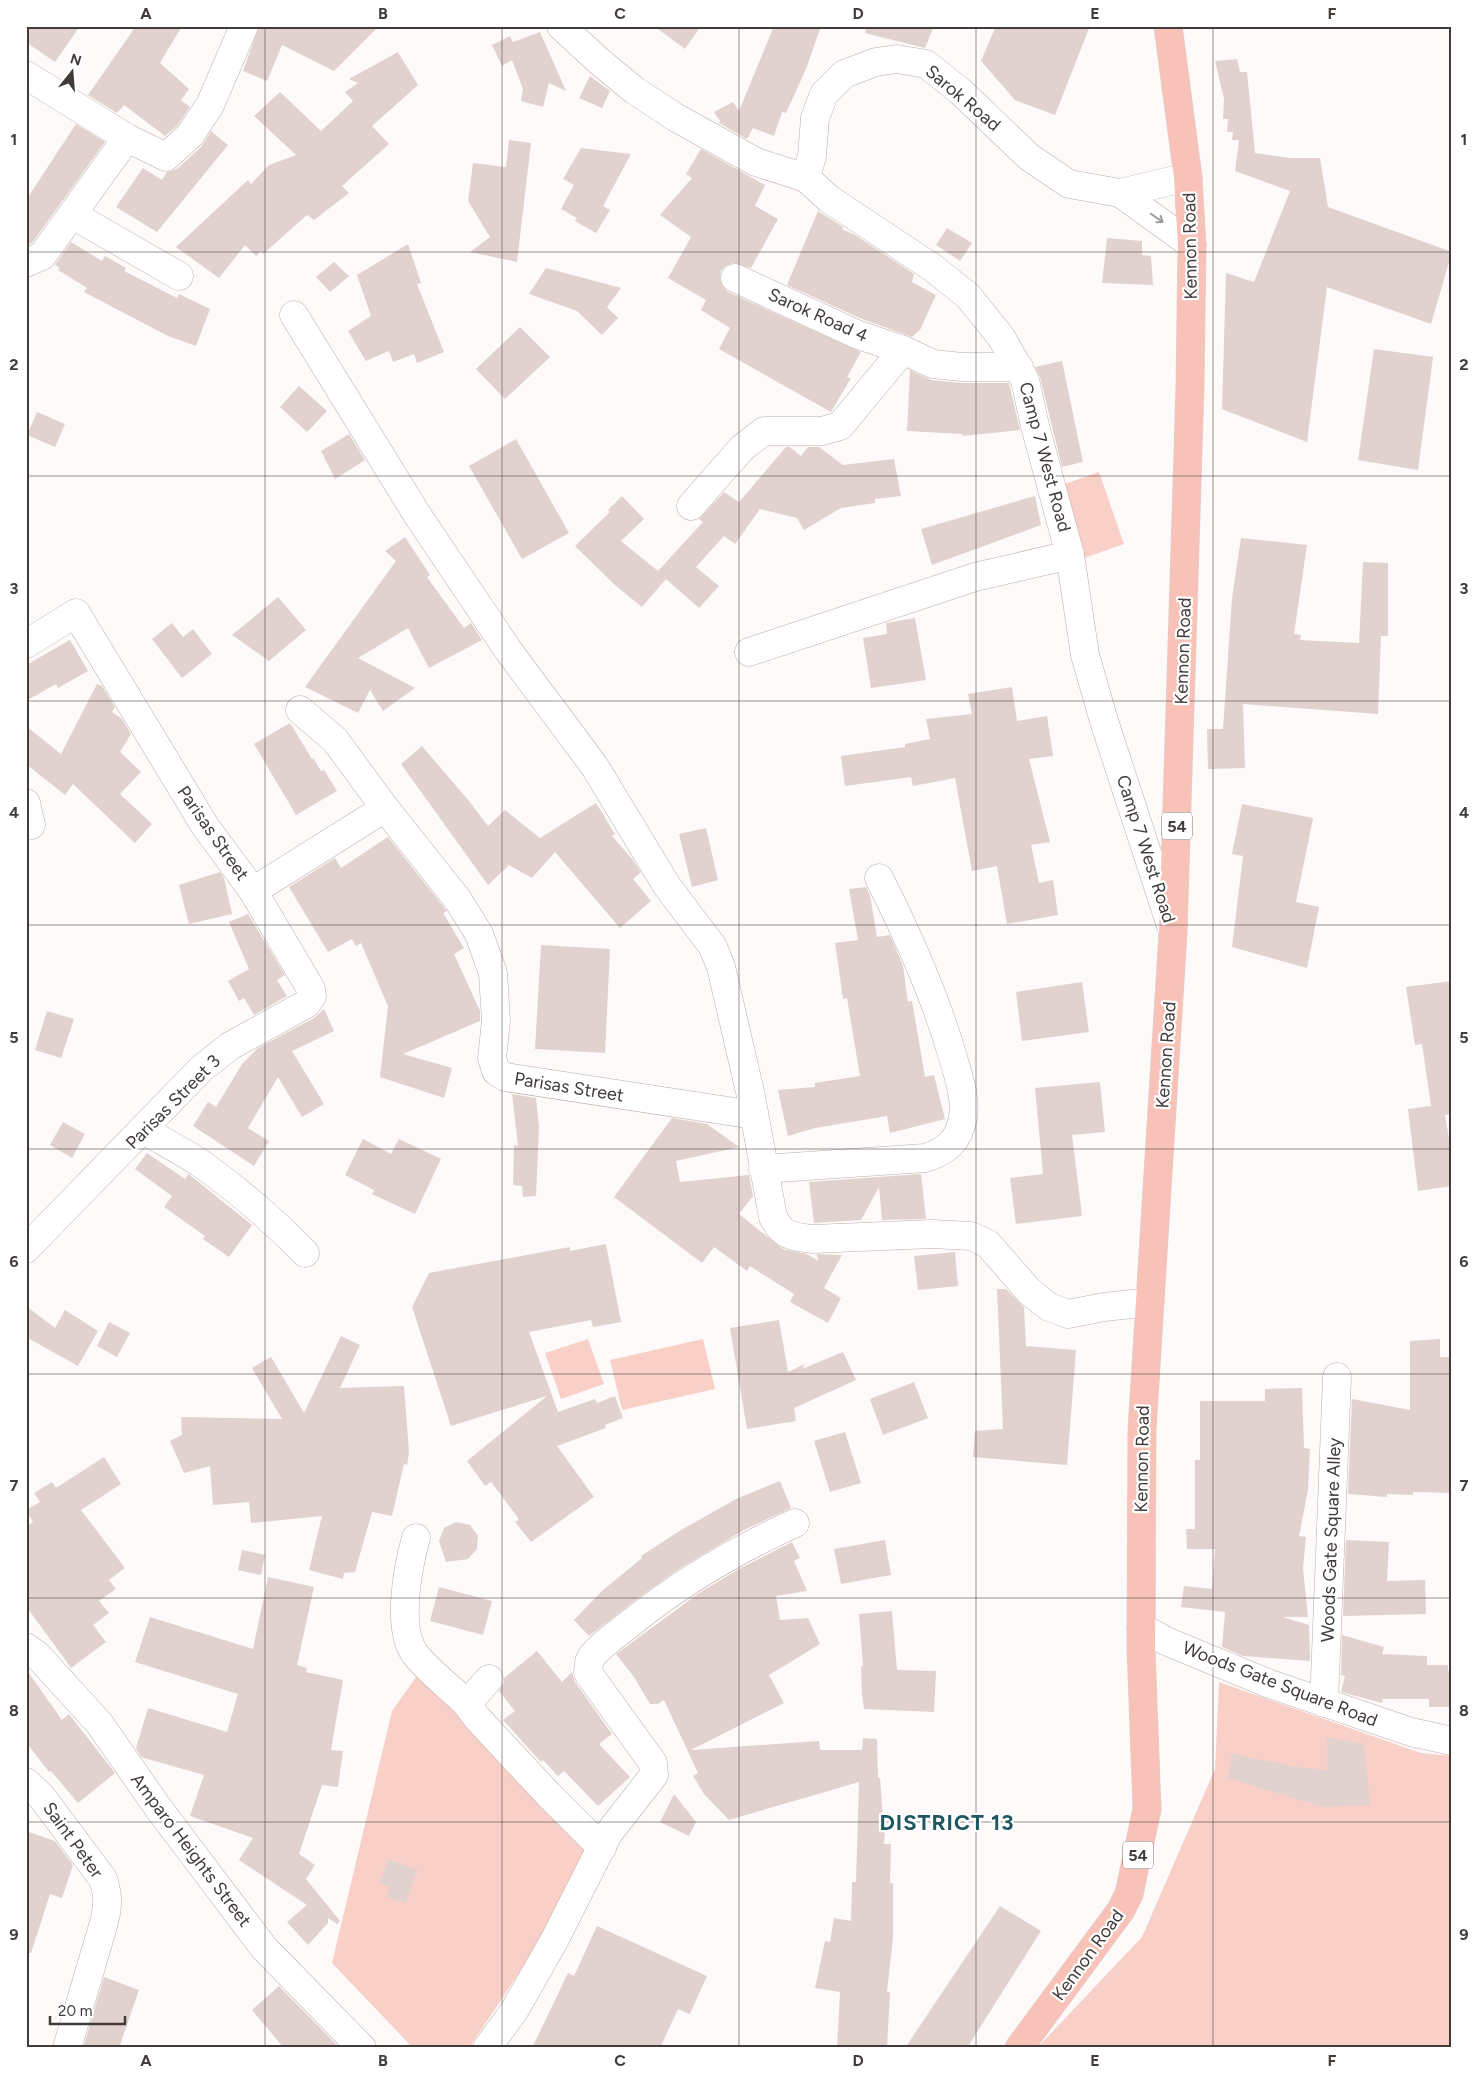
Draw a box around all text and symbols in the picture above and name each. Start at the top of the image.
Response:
text: A [140,4,152,23]
text: B [378,4,388,23]
text: C [614,4,626,23]
text: D [852,4,864,23]
text: E [1090,4,1100,23]
text: F [1328,4,1337,23]
north arrow [48,48,98,98]
text: N [68,50,83,70]
street label: Sarok Road [921,60,1005,136]
text: 1 [11,130,17,149]
text: 1 [1461,130,1467,149]
street label: Kennon Road [1178,192,1202,300]
one-way arrow [1149,213,1163,223]
street label: Sarok Road 4 [765,283,871,347]
text: 2 [9,355,19,374]
text: 2 [1459,355,1469,374]
street label: Camp 7 West Road [1014,380,1076,534]
text: 3 [10,579,19,598]
text: 3 [1460,579,1469,598]
street label: Kennon Road [1170,597,1196,705]
street label: Camp 7 West Road [1112,772,1180,926]
street label: Parisas Street [172,781,254,885]
text: 4 [9,803,19,822]
text: 4 [1459,803,1469,822]
road number: 54 [1162,812,1192,839]
street label: Kennon Road [1151,1001,1181,1109]
text: 5 [9,1028,19,1047]
text: 5 [1459,1028,1469,1047]
street label: Parisas Street 3 [121,1050,225,1154]
street label: Parisas Street [513,1067,625,1107]
text: 6 [9,1252,19,1271]
text: 6 [1459,1252,1469,1271]
street label: Kennon Road [1130,1405,1154,1513]
street label: Woods Gate Square Alley [1316,1437,1346,1643]
text: 7 [10,1476,19,1495]
text: 7 [1460,1476,1469,1495]
street label: Woods Gate Square Road [1179,1637,1381,1731]
text: 8 [9,1701,19,1720]
text: 8 [1459,1701,1469,1720]
street label: Amparo Heights Street [126,1769,256,1931]
street label: Saint Peter [38,1798,108,1882]
district label: DISTRICT 13 [879,1809,1015,1836]
road number: 54 [1123,1842,1153,1868]
street label: Kennon Road [1048,1905,1128,2005]
text: 9 [9,1925,19,1944]
text: 9 [1459,1925,1469,1944]
scale bar [50,1994,125,2026]
text: 20 m [58,2002,92,2020]
text: A [140,2051,152,2070]
text: B [378,2051,388,2070]
text: C [614,2051,626,2070]
text: D [852,2051,864,2070]
text: E [1090,2051,1100,2070]
text: F [1328,2051,1337,2070]

